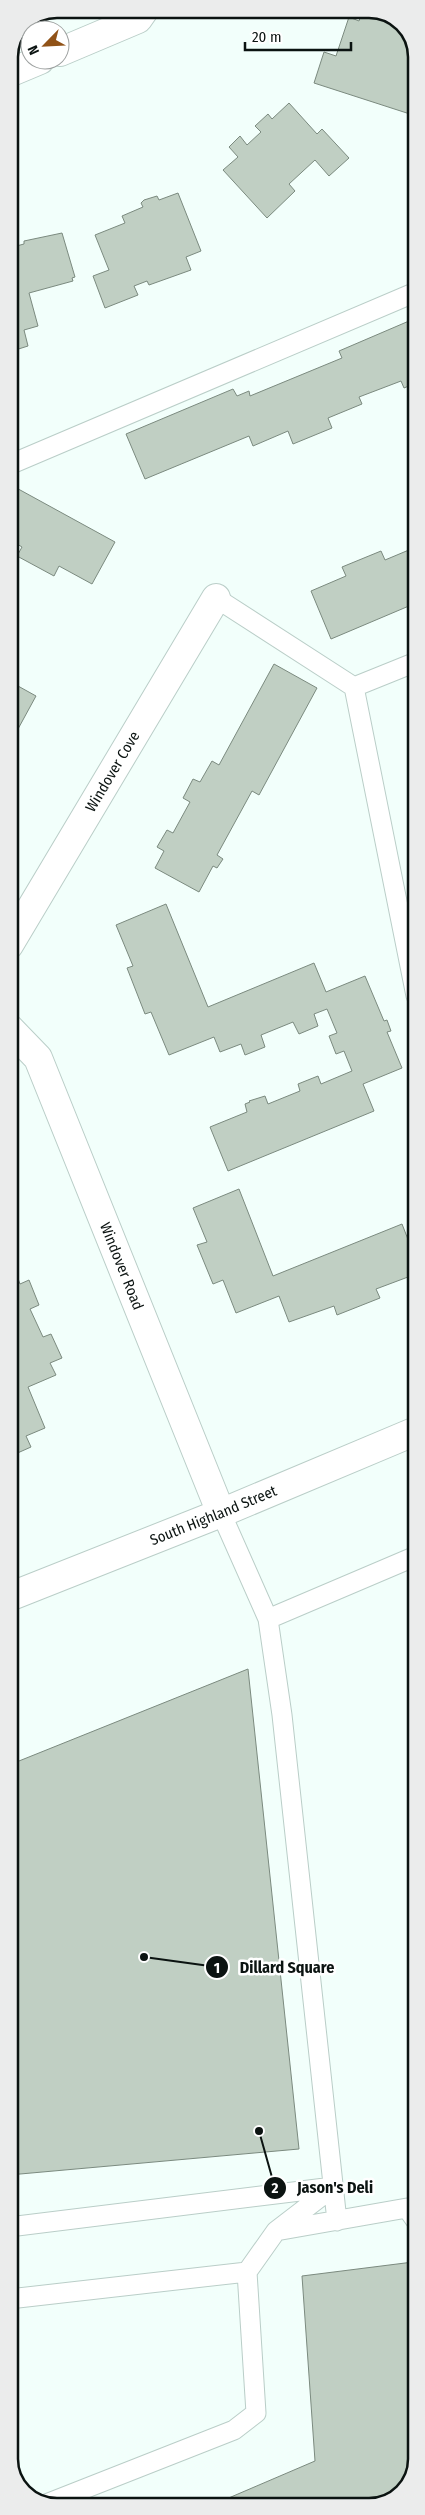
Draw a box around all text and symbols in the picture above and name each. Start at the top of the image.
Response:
north arrow [20,20,70,70]
scale bar [245,20,351,52]
text: 20 m [252,28,282,46]
text: N [24,43,43,57]
street label: Windover Cove [81,728,143,815]
street label: Windover Road [96,1220,147,1312]
street label: South Highland Street [147,1482,279,1549]
callout: Dillard Square [205,1952,344,1983]
text: Dillard Square [240,1958,334,1977]
text: 1 [214,1959,220,1977]
callout: Jason's Deli [262,2172,383,2203]
text: Jason's Deli [296,2178,373,2197]
text: 2 [271,2179,279,2197]

